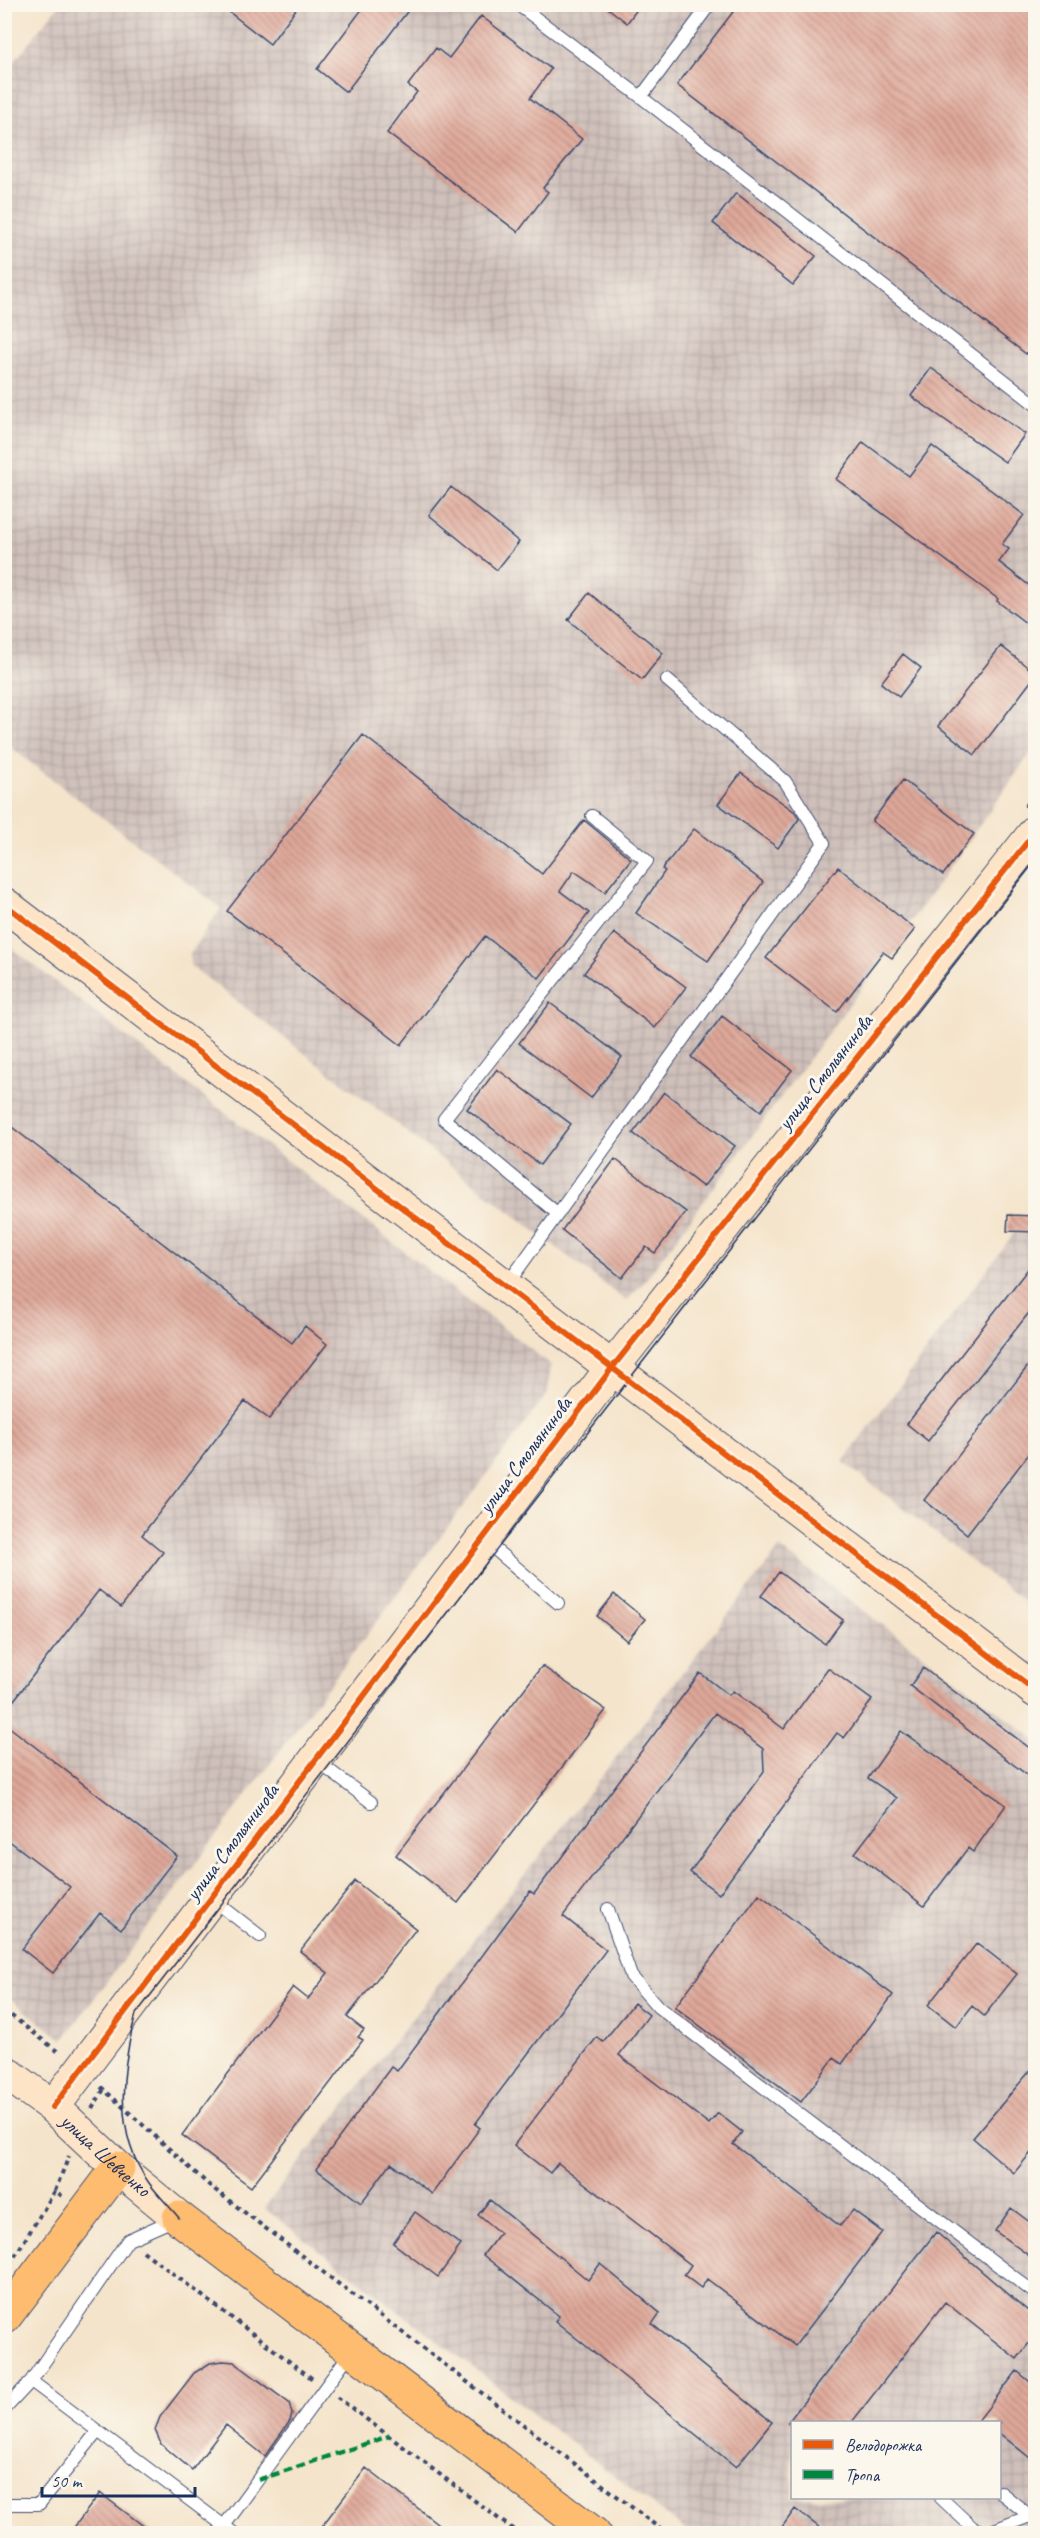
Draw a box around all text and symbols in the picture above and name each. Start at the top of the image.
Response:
street label: улица Смольянинова [770,1008,879,1137]
street label: улица Смольянинова [471,1390,578,1520]
street label: улица Смольянинова [178,1777,285,1907]
street label: улица Шевченко [54,2106,157,2203]
legend [791,2421,1001,2499]
text: Велодорожка [845,2434,923,2456]
scale bar [42,2460,195,2498]
text: Тропа [845,2464,881,2486]
text: 50 m [51,2470,84,2492]

